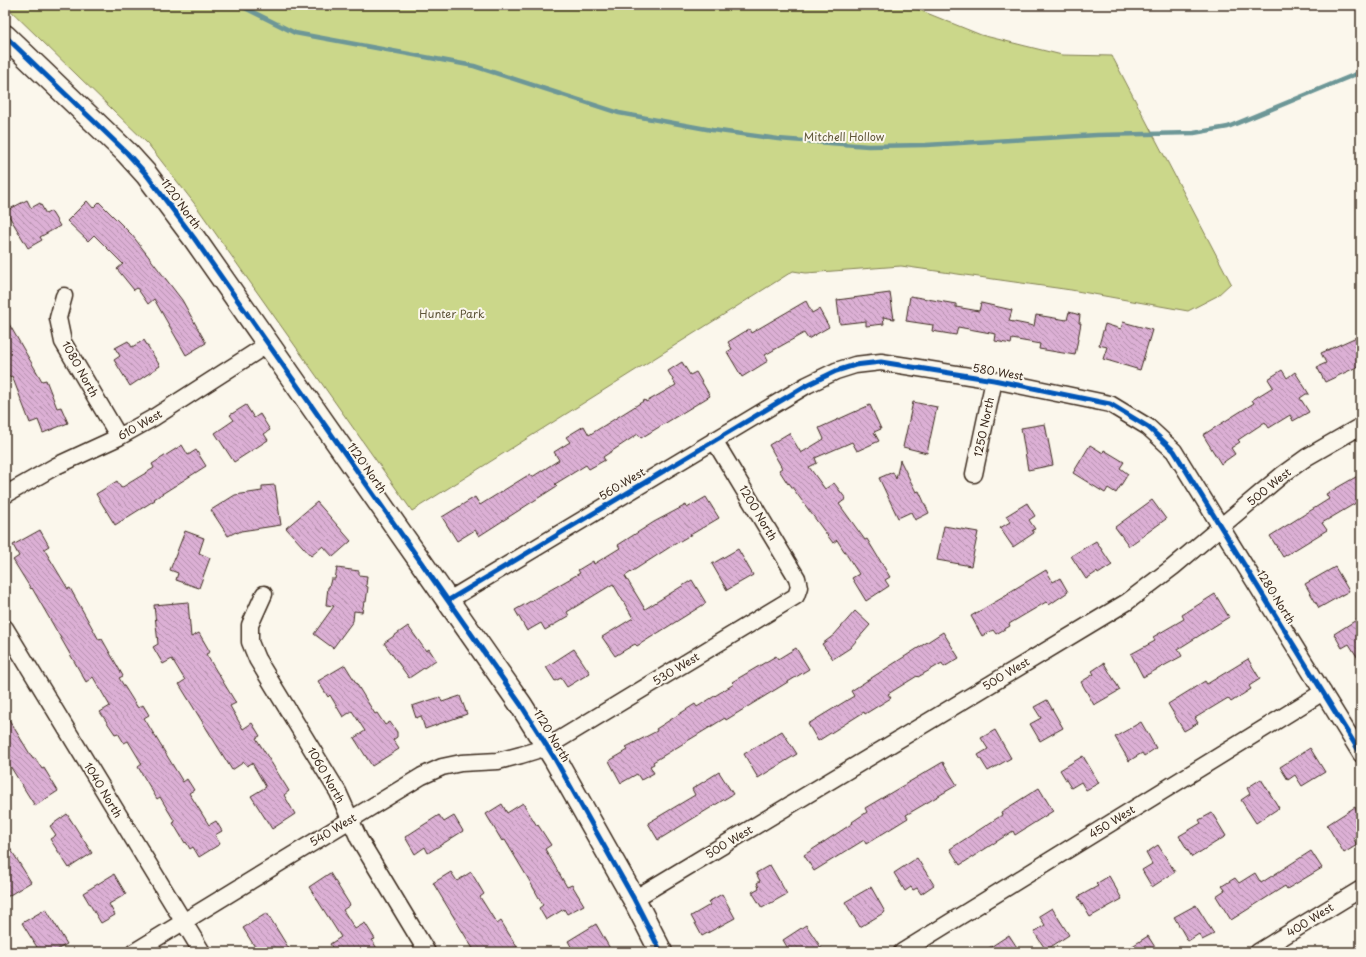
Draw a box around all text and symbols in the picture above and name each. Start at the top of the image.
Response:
park label: Mitchell Hollow [804,128,885,145]
street label: 1120 North [157,175,205,232]
park label: Hunter Park [419,305,485,322]
street label: 1080 North [58,337,103,400]
street label: 580 West [971,359,1026,384]
street label: 1250 North [969,396,998,458]
street label: 610 West [114,405,166,444]
street label: 1120 North [344,439,391,496]
street label: 560 West [595,463,649,504]
street label: 500 West [1243,463,1295,510]
street label: 1200 North [735,482,782,544]
street label: 1280 North [1253,567,1300,627]
street label: 530 West [649,648,703,689]
street label: 500 West [979,652,1033,694]
street label: 1120 North [530,706,575,765]
street label: 1060 North [304,744,349,806]
street label: 1040 North [80,759,127,821]
street label: 450 West [1085,800,1139,842]
street label: 540 West [306,809,360,850]
street label: 500 West [702,820,756,862]
street label: 400 West [1283,898,1337,941]

